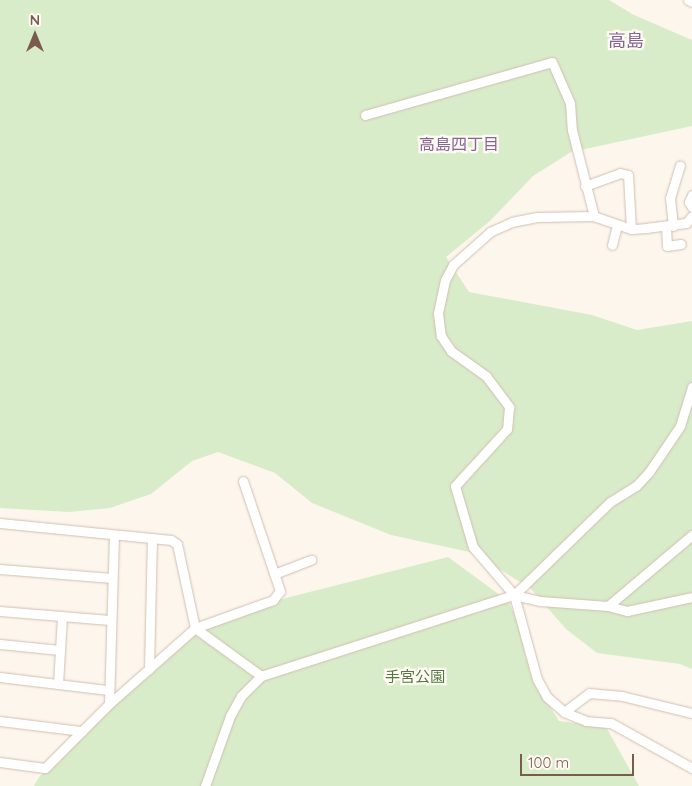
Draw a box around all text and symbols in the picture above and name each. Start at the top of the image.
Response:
north arrow [10,10,60,60]
text: N [30,11,40,29]
district label: 高島 [608,30,644,52]
district label: 高島四丁目 [419,134,499,154]
park label: 手宮公園 [385,668,445,686]
scale bar [522,744,636,776]
text: 100 m [528,753,569,772]

